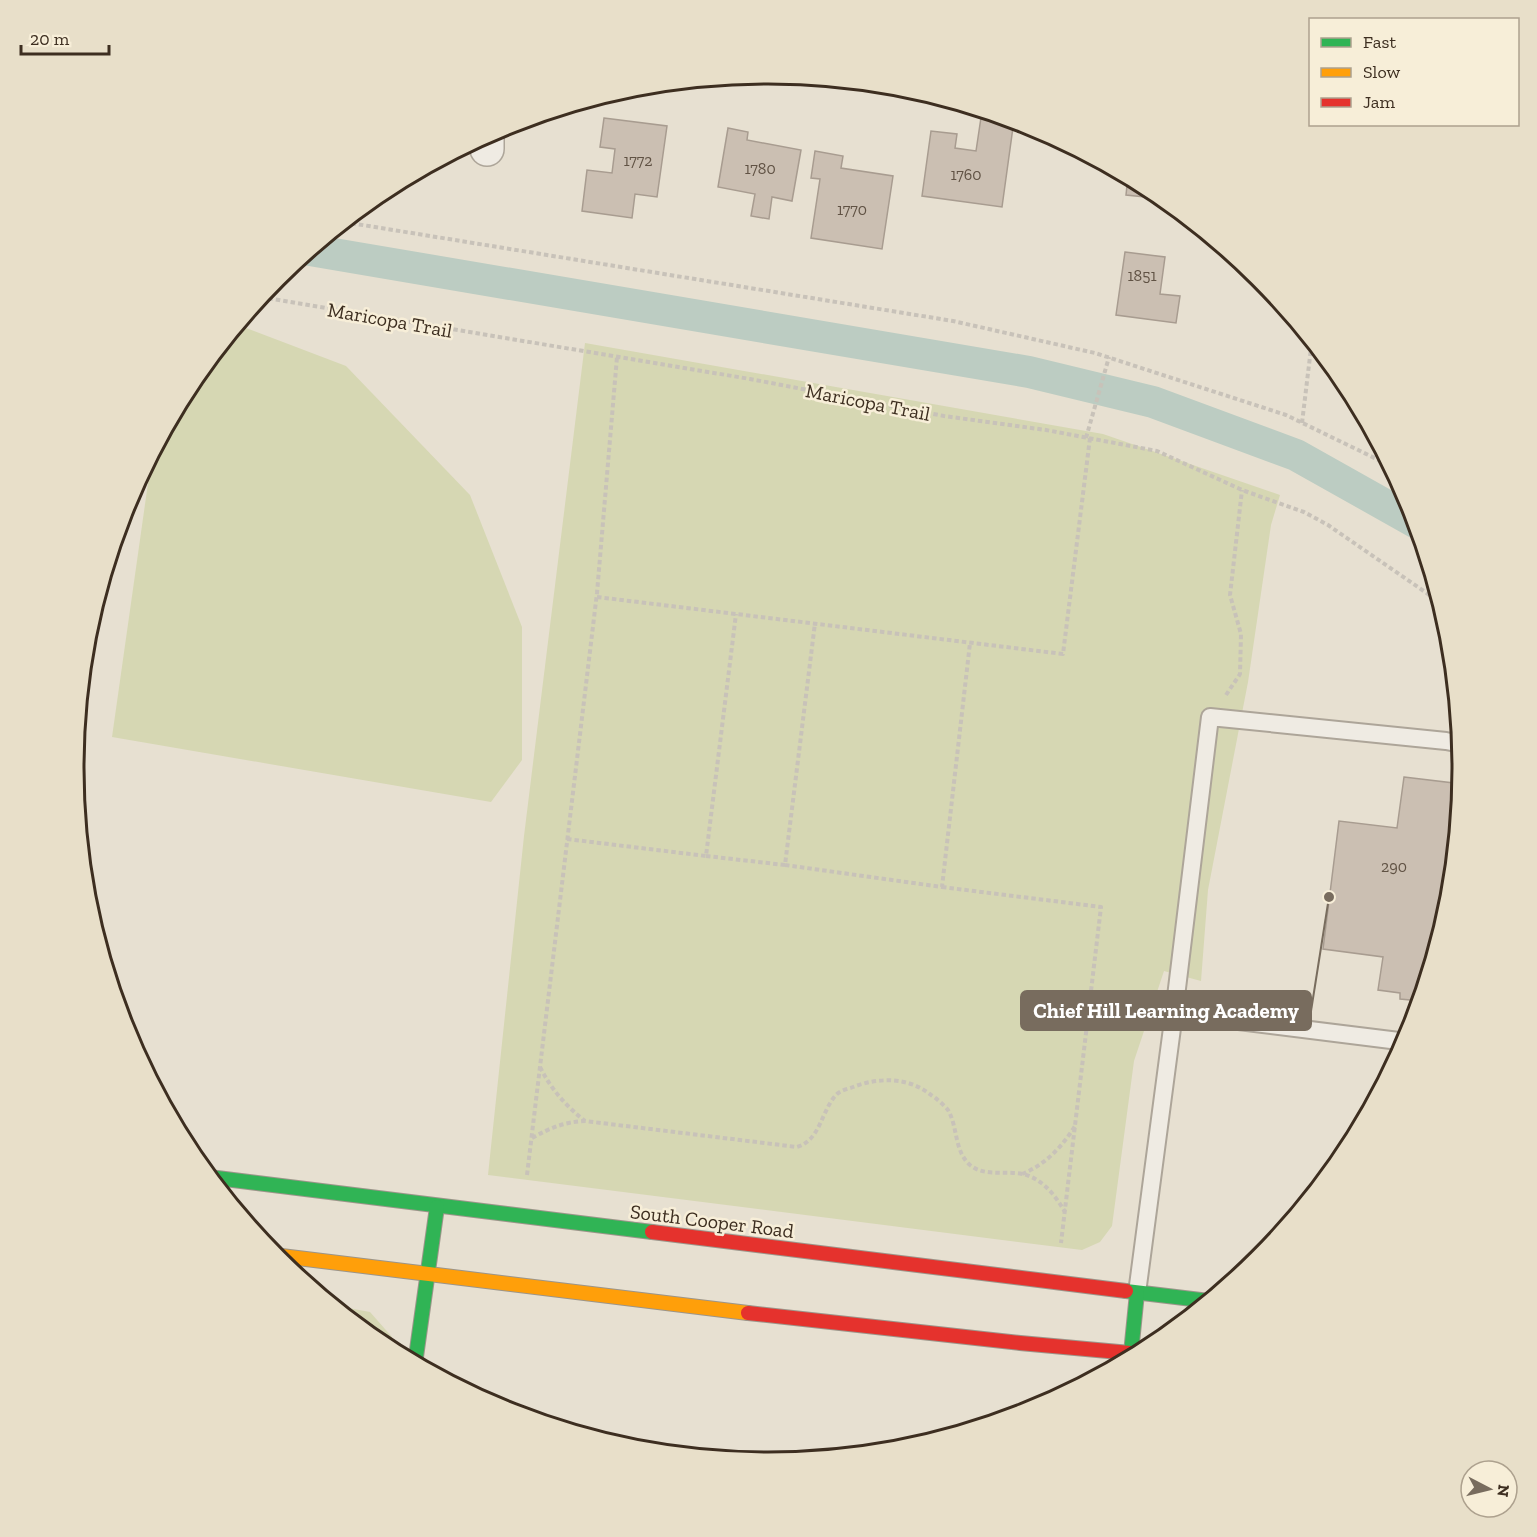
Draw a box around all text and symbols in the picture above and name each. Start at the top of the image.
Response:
scale bar [21,18,110,56]
legend [1309,18,1519,126]
text: 20 m [30,28,70,50]
text: Fast [1363,31,1396,53]
text: Slow [1363,61,1400,83]
text: Jam [1363,91,1395,113]
house number: 1772 [623,151,653,170]
house number: 1780 [744,159,776,178]
house number: 1760 [950,165,982,184]
house number: 1770 [837,200,867,219]
house number: 1851 [1127,266,1157,285]
street label: Maricopa Trail [326,297,454,343]
street label: Maricopa Trail [804,378,932,426]
house number: 290 [1381,857,1407,876]
callout: Chief Hill Learning Academy [1021,991,1311,1030]
text: Chief Hill Learning Academy [1033,998,1299,1023]
street label: South Cooper Road [629,1199,795,1243]
north arrow [1459,1459,1519,1519]
text: N [1493,1484,1514,1498]

